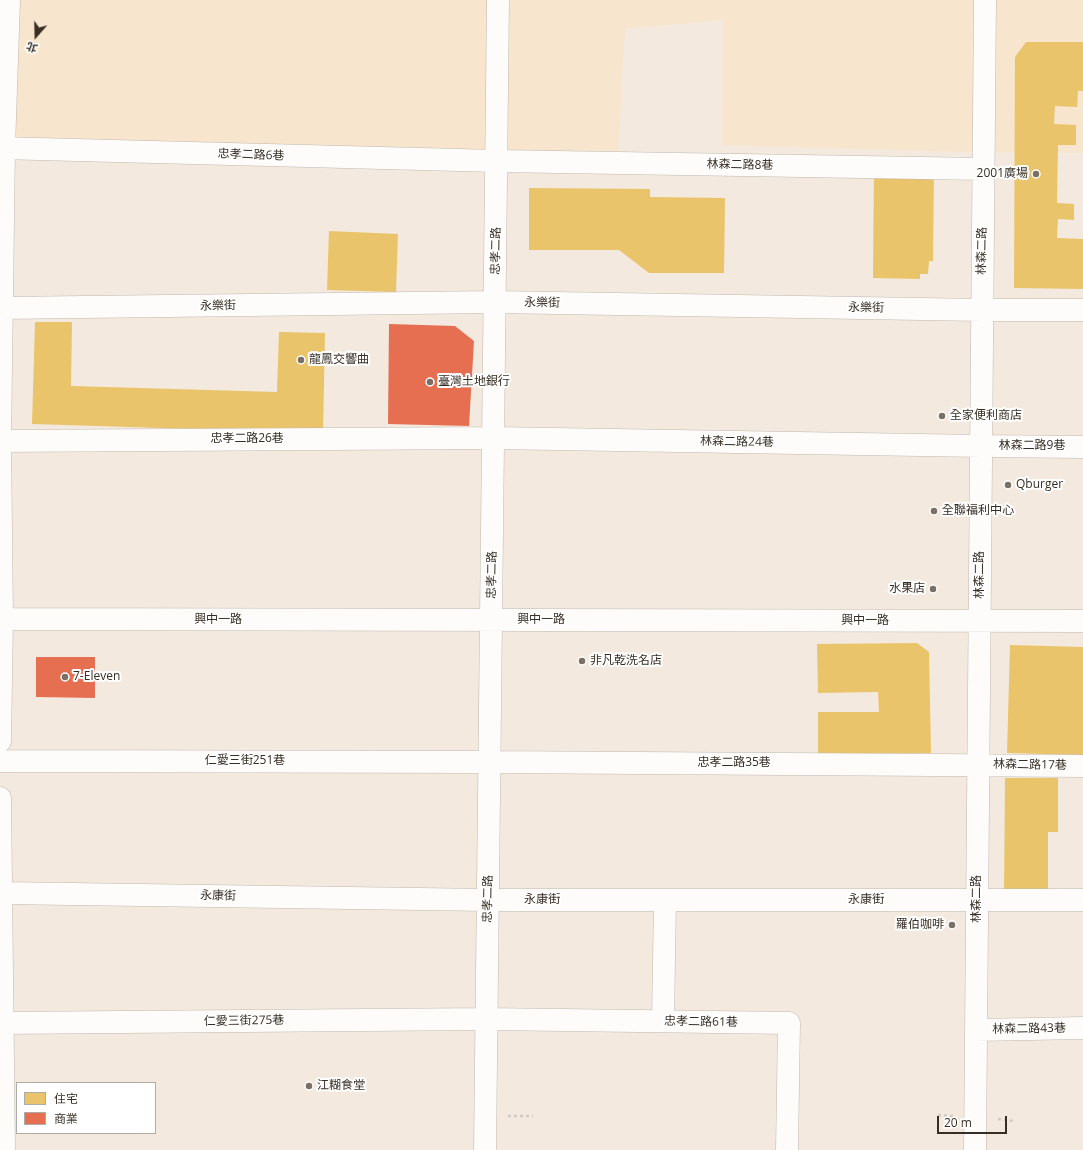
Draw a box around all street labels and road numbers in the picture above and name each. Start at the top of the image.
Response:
street label: 忠孝二路6巷 [217,147,285,163]
street label: 林森二路8巷 [706,157,774,173]
street label: 忠孝二路 [488,227,504,275]
street label: 林森二路 [974,227,990,275]
street label: 永樂街 [524,295,560,311]
street label: 永樂街 [200,298,236,314]
street label: 永樂街 [848,300,884,316]
street label: 忠孝二路26巷 [210,432,284,446]
street label: 林森二路24巷 [700,434,774,450]
street label: 林森二路9巷 [999,439,1065,453]
street label: 忠孝二路 [484,551,500,599]
street label: 林森二路 [973,551,987,599]
street label: 興中一路 [194,613,242,627]
street label: 興中一路 [517,613,565,627]
street label: 興中一路 [841,614,889,628]
street label: 仁愛三街251巷 [205,754,285,768]
street label: 忠孝二路35巷 [697,756,771,770]
street label: 林森二路17巷 [993,757,1067,773]
street label: 忠孝二路 [480,875,496,923]
street label: 林森二路 [970,875,984,923]
street label: 永康街 [200,888,236,904]
street label: 永康街 [524,893,560,907]
street label: 永康街 [848,893,884,907]
street label: 仁愛三街275巷 [204,1013,284,1029]
street label: 忠孝二路61巷 [664,1014,738,1030]
street label: 林森二路43巷 [992,1021,1066,1037]

